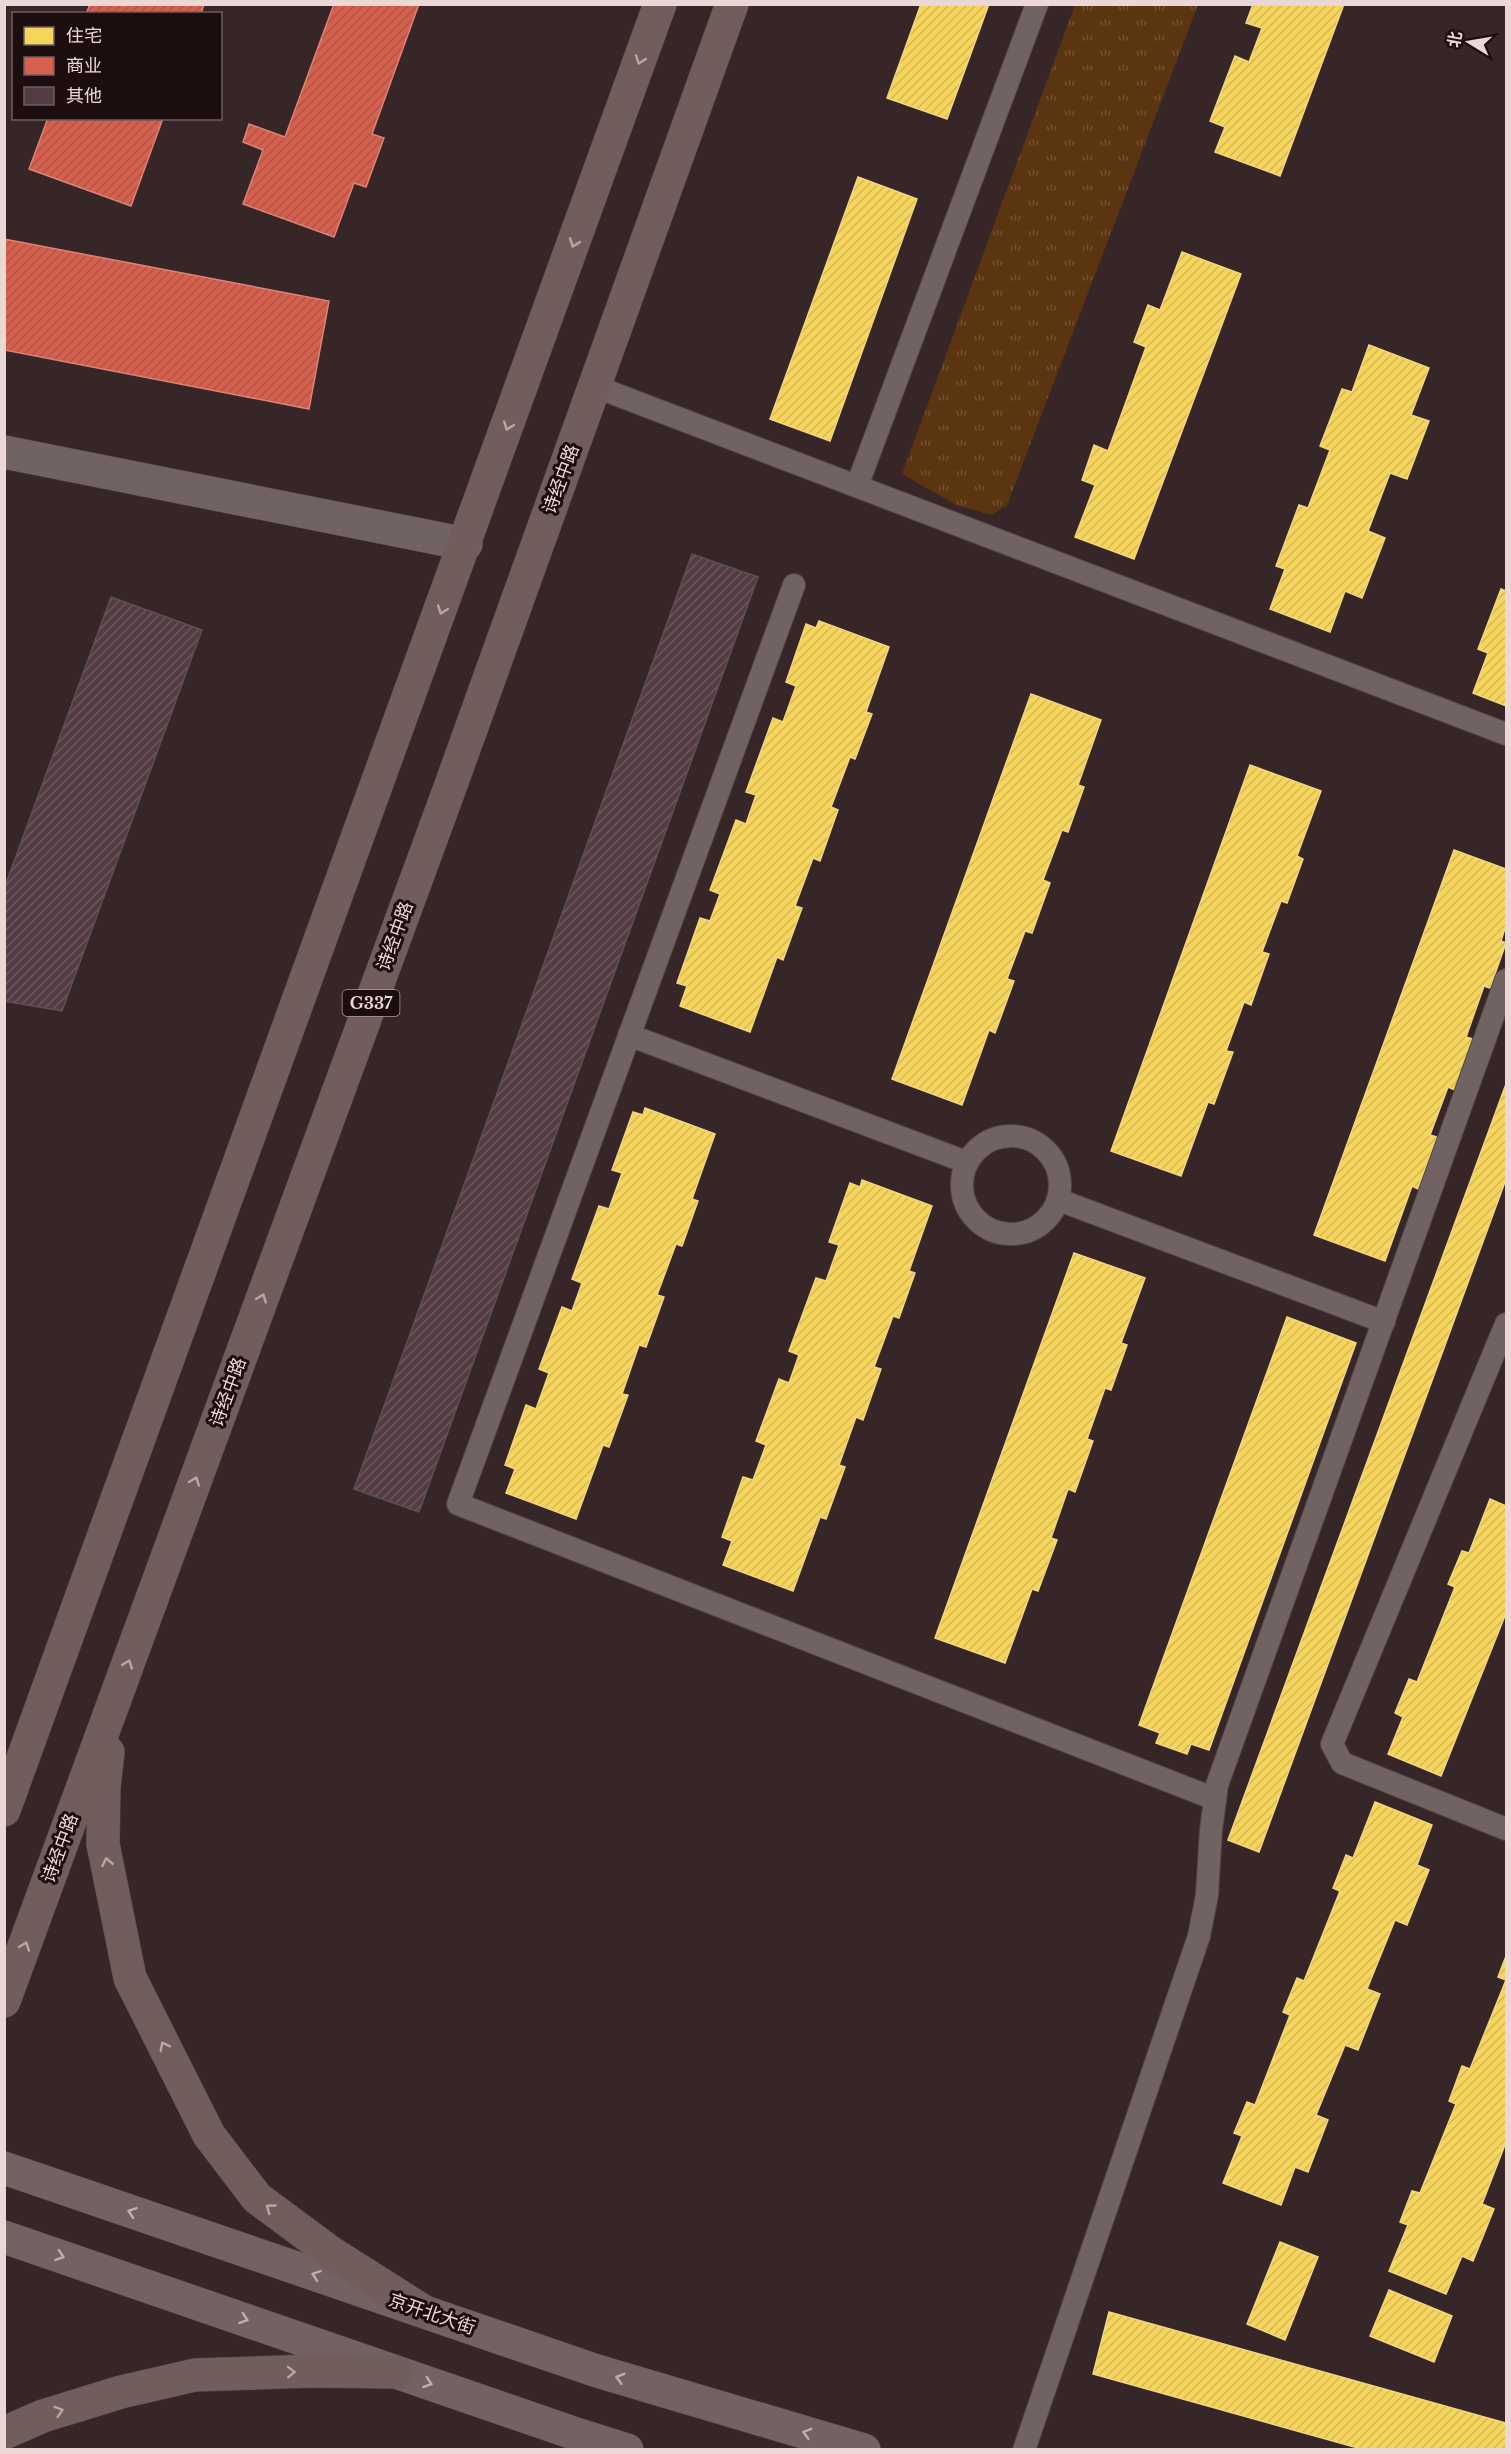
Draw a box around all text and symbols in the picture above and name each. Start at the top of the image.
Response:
legend [12,12,222,120]
north arrow [1439,12,1499,72]
text: 住宅 [66,25,102,47]
text: 北 [1443,29,1466,49]
one-way arrow [635,54,648,64]
text: 商业 [66,55,102,77]
text: 其他 [66,85,102,107]
one-way arrow [569,237,582,248]
one-way arrow [502,420,515,431]
street label: 诗经中路 [538,441,584,517]
one-way arrow [436,604,449,615]
street label: 诗经中路 [372,898,418,974]
road number: G337 [342,990,400,1016]
one-way arrow [255,1293,268,1304]
street label: 诗经中路 [205,1354,251,1430]
one-way arrow [188,1476,201,1487]
one-way arrow [121,1659,133,1670]
street label: 诗经中路 [37,1810,83,1886]
one-way arrow [101,1857,114,1867]
one-way arrow [17,1941,30,1952]
one-way arrow [160,2042,171,2053]
one-way arrow [266,2204,277,2215]
one-way arrow [127,2206,138,2219]
one-way arrow [54,2248,65,2261]
one-way arrow [311,2269,322,2282]
street label: 京开北大街 [386,2289,478,2339]
one-way arrow [238,2312,249,2325]
one-way arrow [286,2366,295,2378]
one-way arrow [615,2373,626,2385]
one-way arrow [422,2376,433,2389]
one-way arrow [53,2406,63,2418]
one-way arrow [802,2428,813,2440]

